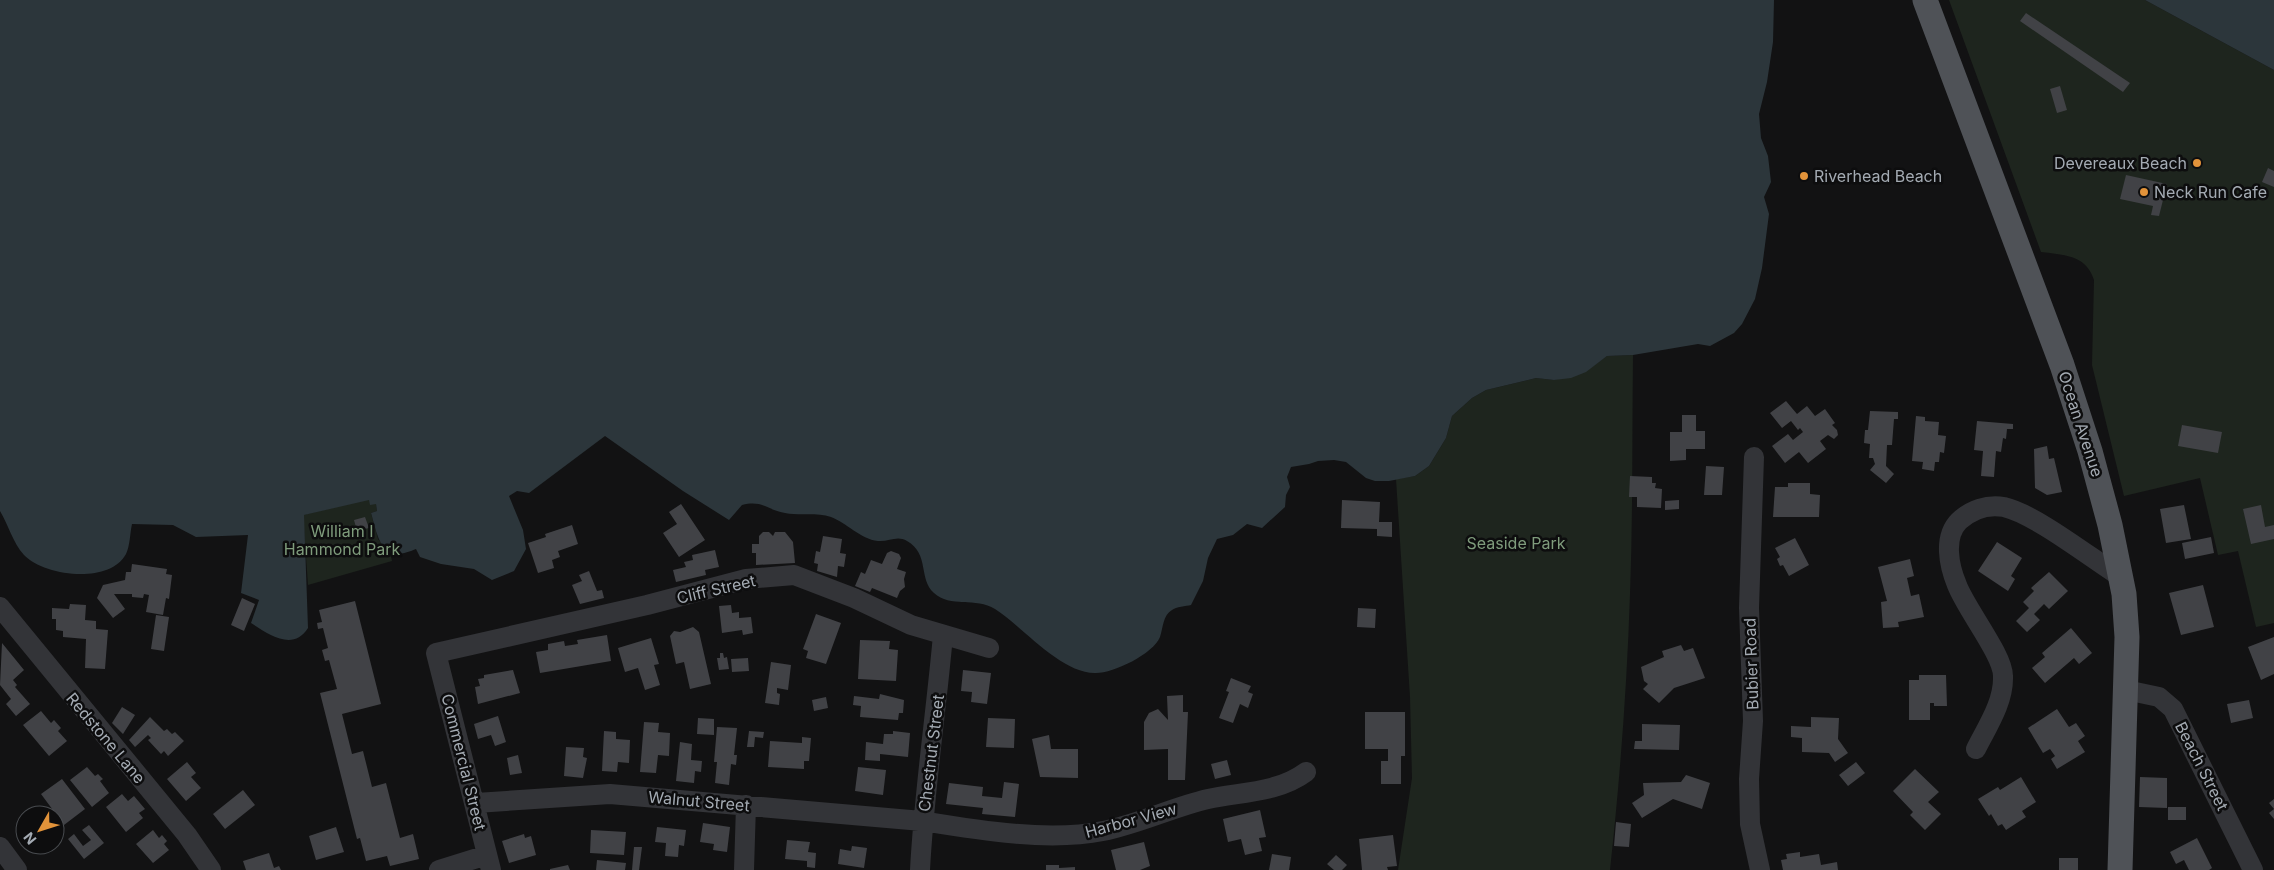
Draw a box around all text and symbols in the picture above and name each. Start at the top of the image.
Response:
place label: Devereaux Beach [2054,153,2187,173]
marker: Devereaux Beach [2191,157,2203,169]
place label: Riverhead Beach [1814,166,1942,186]
marker: Riverhead Beach [1798,170,1810,182]
place label: Neck Run Cafe [2154,182,2267,202]
marker: Neck Run Cafe [2138,186,2150,198]
street label: Ocean Avenue [2054,369,2108,479]
park label: William I Hammond Park [284,521,400,559]
park label: Seaside Park [1467,533,1566,553]
street label: Cliff Street [675,570,757,608]
street label: Bubier Road [1739,618,1763,710]
street label: Redstone Lane [62,689,150,787]
street label: Commercial Street [437,692,491,832]
street label: Chestnut Street [914,693,948,813]
street label: Beach Street [2171,718,2233,814]
street label: Walnut Street [648,787,750,815]
street label: Harbor View [1083,798,1179,842]
north arrow [15,805,65,855]
text: N [20,829,39,848]

